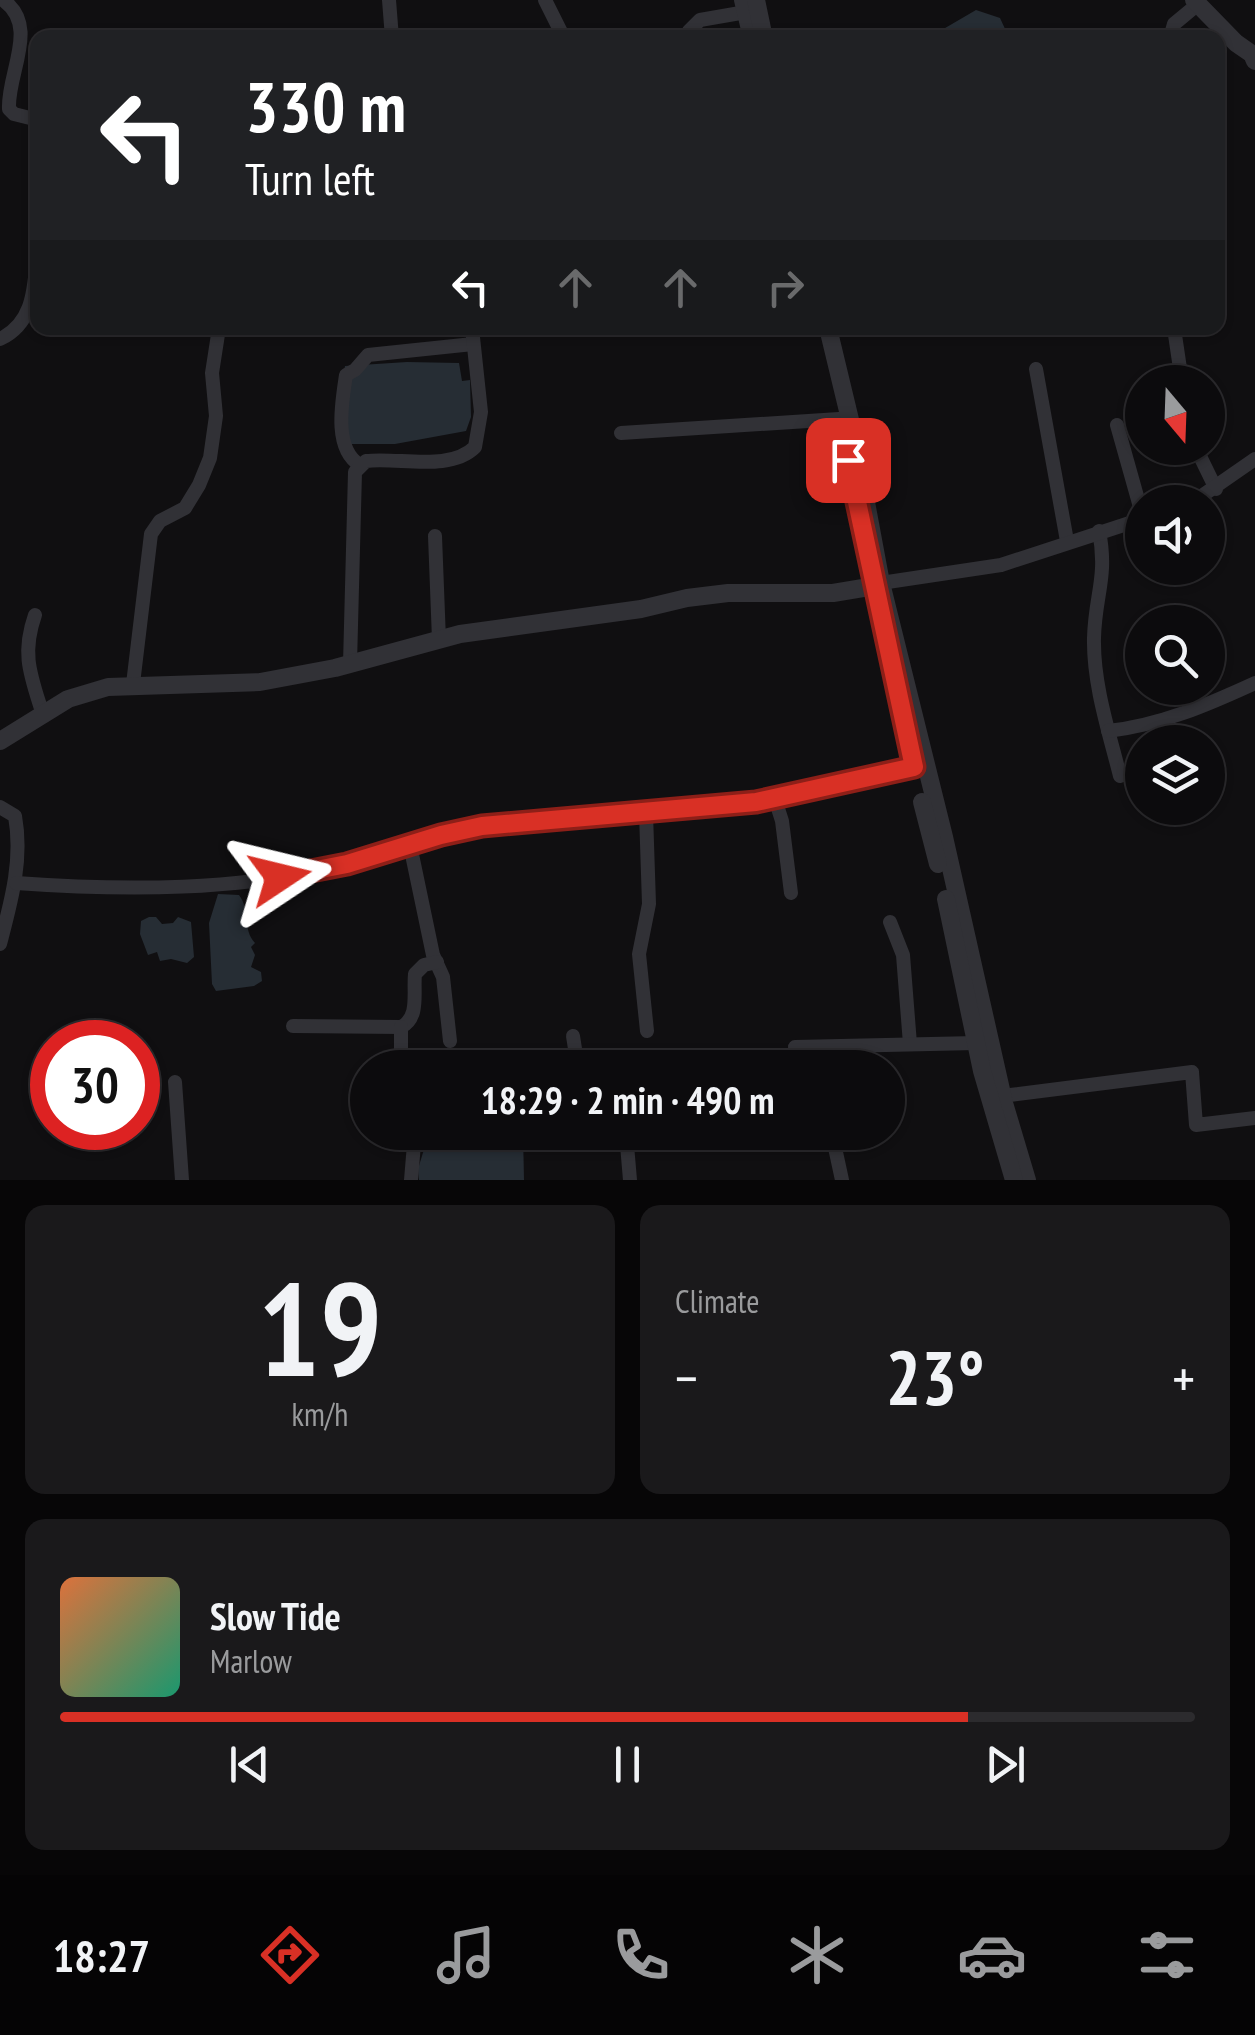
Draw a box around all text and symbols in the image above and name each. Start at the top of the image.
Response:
text: 330 m [245,61,406,151]
icon: left [80,70,210,200]
text: Turn left [245,149,375,207]
icon: left [443,260,498,315]
icon: ahead [548,260,603,315]
icon: ahead [653,260,708,315]
icon: right [758,260,813,315]
north arrow [1125,365,1225,465]
map controls [1125,365,1225,825]
pin [806,418,891,503]
icon: arrive [821,433,876,488]
button: sound [1125,485,1225,585]
button: search [1125,605,1225,705]
button: layers [1125,725,1225,825]
position arrow [228,825,332,929]
speed limit sign: 30 [30,1020,160,1150]
text: 18:29 · 2 min · 490 m [481,1075,774,1124]
text: 19 [258,1244,382,1412]
text: Climate [675,1280,759,1322]
text: 23° [885,1329,985,1426]
text: − [675,1342,698,1413]
text: + [1172,1342,1195,1413]
text: km/h [292,1393,348,1435]
text: Slow Tide [210,1591,341,1640]
text: Marlow [210,1640,292,1682]
icon: previous [222,1737,277,1792]
icon: pause [600,1737,655,1792]
icon: next [978,1737,1033,1792]
icon: directions [255,1920,325,1990]
icon: music [431,1920,501,1990]
icon: phone [606,1920,676,1990]
icon: climate [782,1920,852,1990]
icon: car [957,1920,1027,1990]
icon: filters [1132,1920,1202,1990]
text: 18:27 [53,1926,150,1984]

